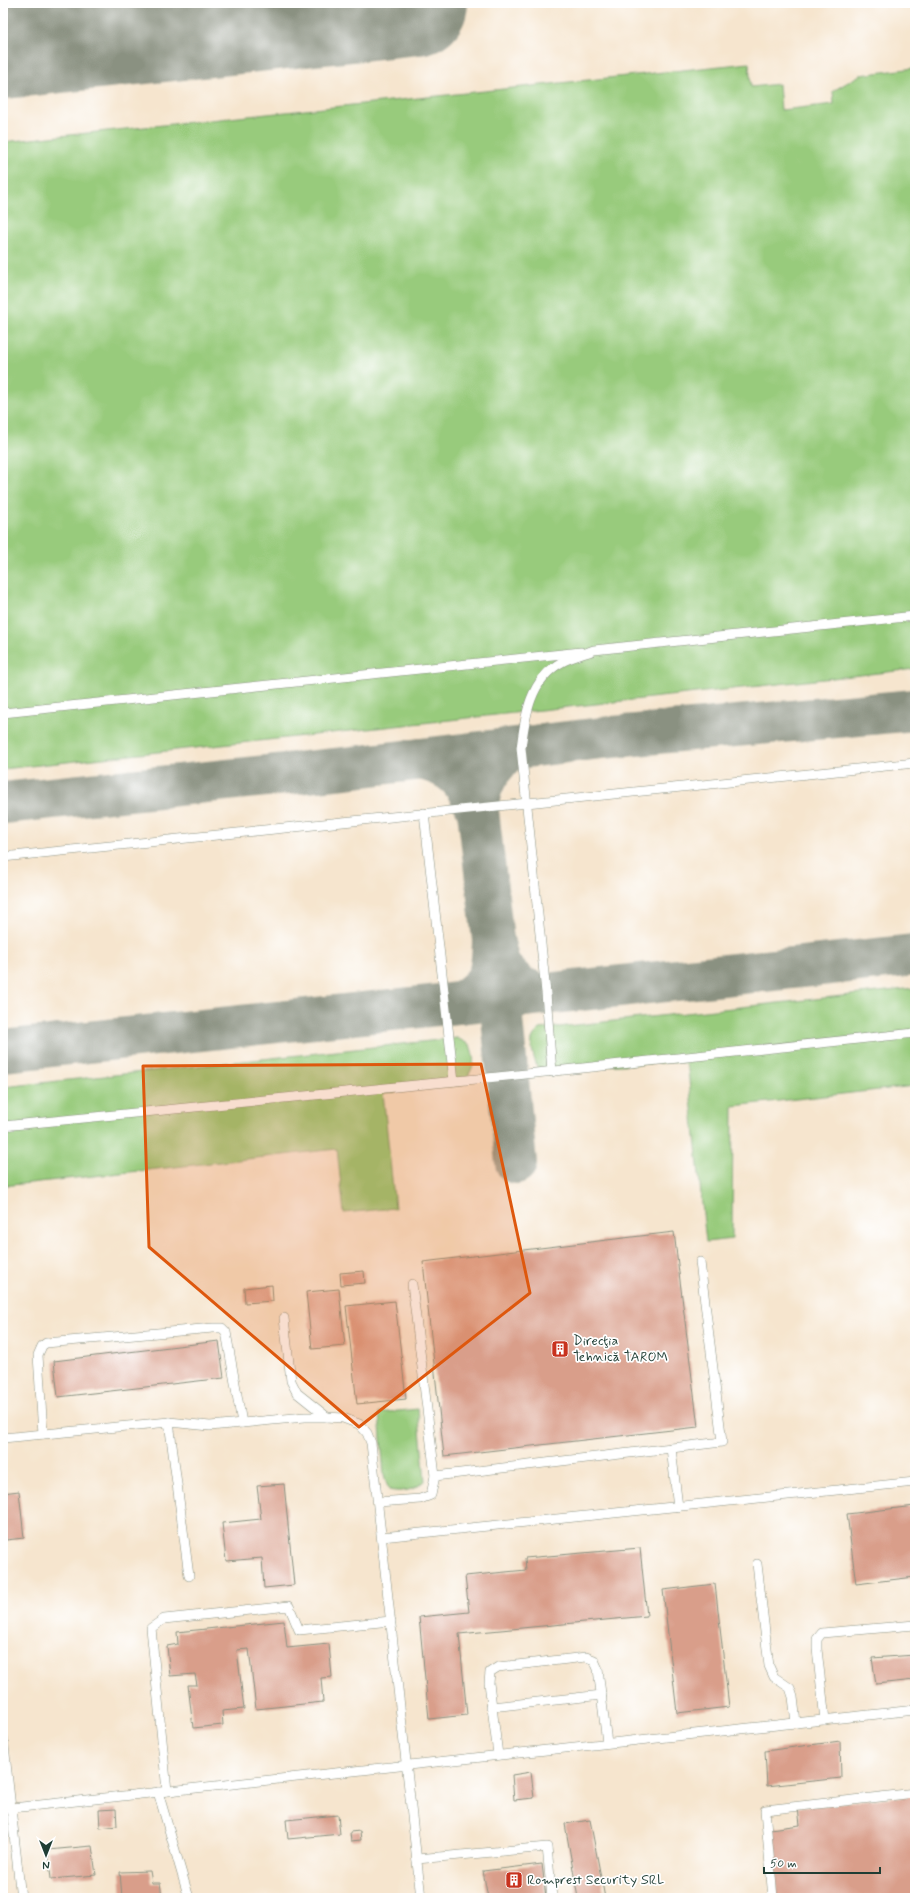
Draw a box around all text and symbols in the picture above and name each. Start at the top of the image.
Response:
place label: Direcţia Tehnică TAROM [573,1332,668,1366]
building icon: Direcţia Tehnică TAROM [550,1339,570,1359]
north arrow [26,1835,66,1875]
scale bar [764,1849,880,1875]
text: 50 m [770,1856,797,1872]
text: N [42,1857,50,1871]
building icon: Romprest Security SRL [504,1870,524,1890]
place label: Romprest Security SRL [527,1871,664,1889]

